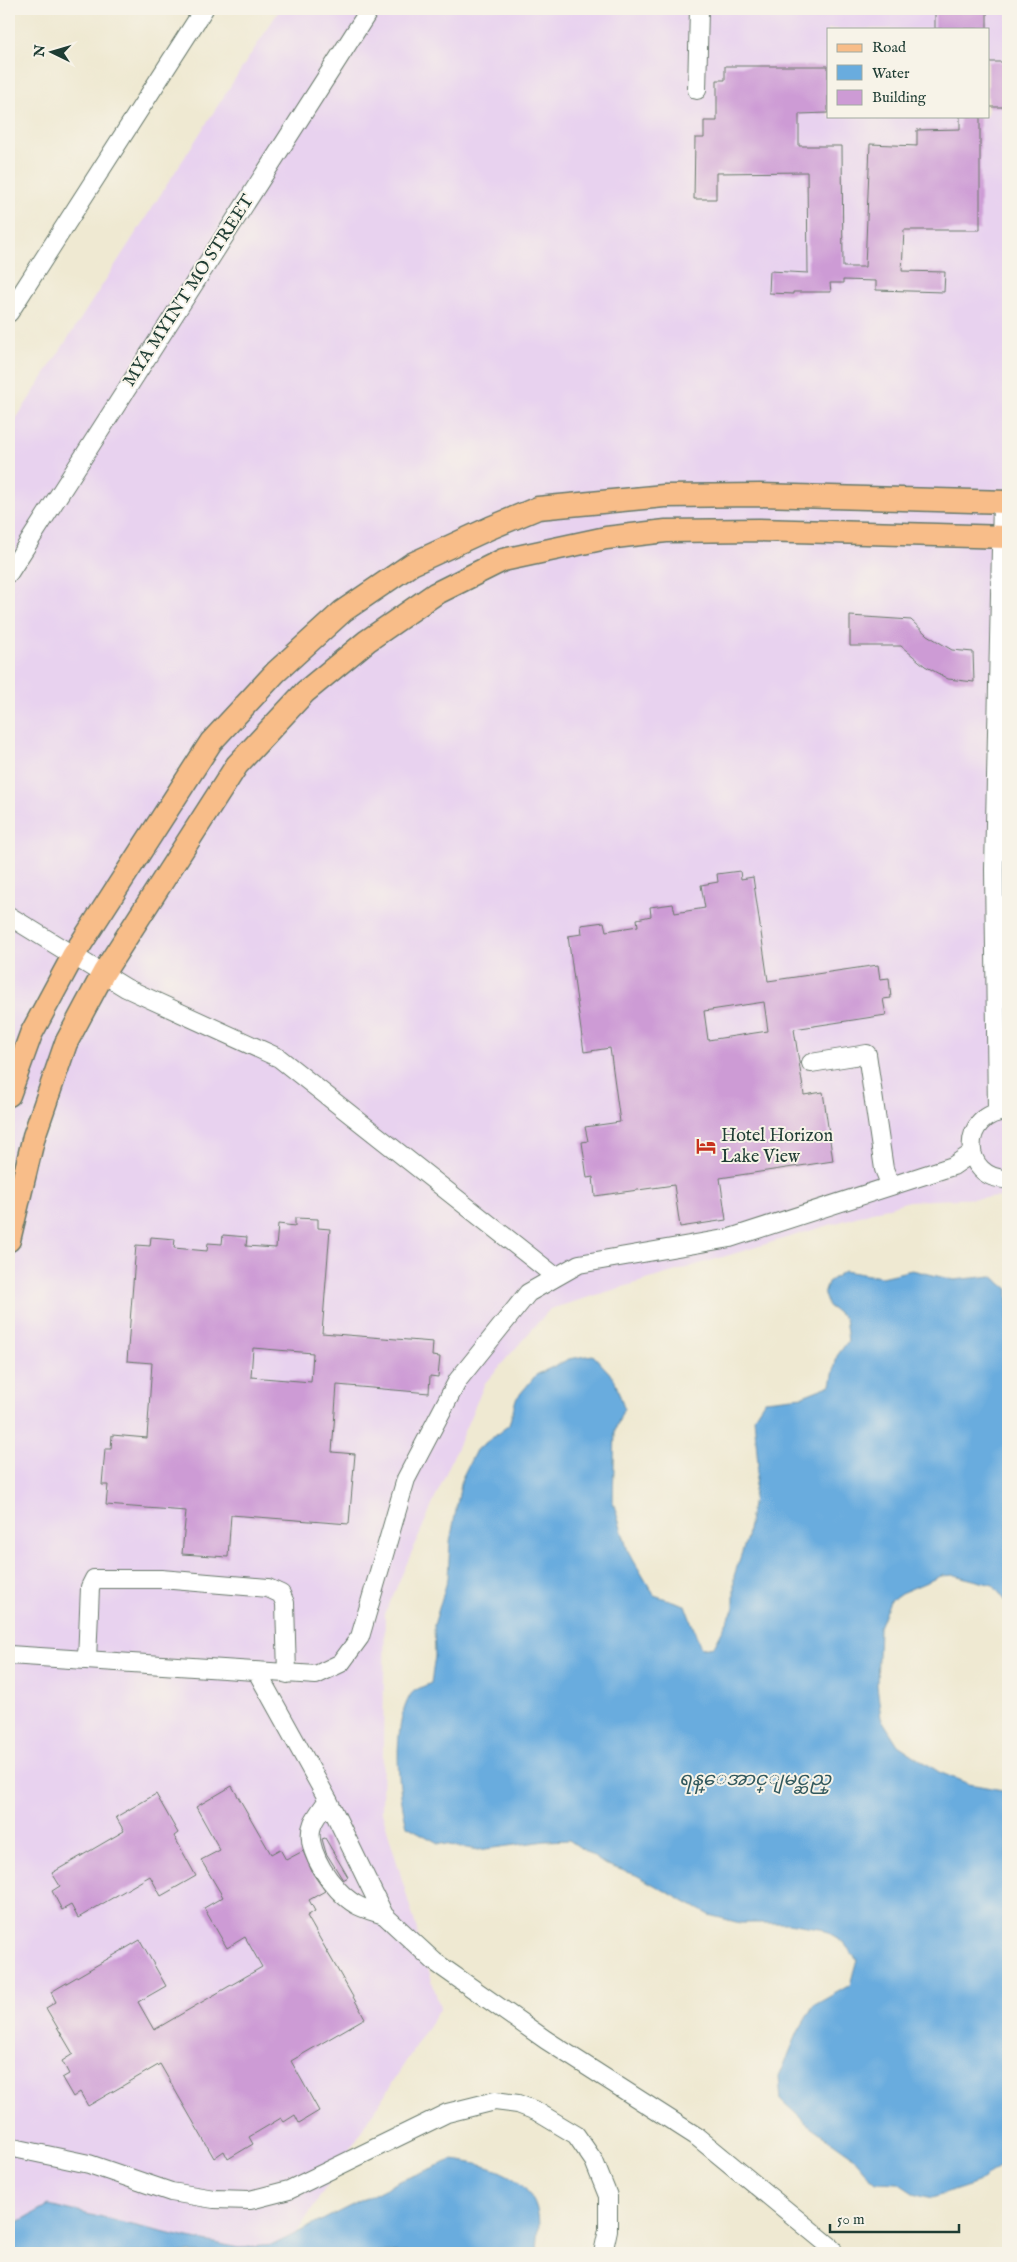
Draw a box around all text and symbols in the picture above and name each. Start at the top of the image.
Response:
north arrow [28,28,78,78]
legend [827,28,990,118]
text: Road [872,38,907,57]
text: N [30,44,50,59]
text: Water [872,64,910,83]
text: Building [872,88,927,107]
street label: MYA MYINT MO STREET [118,191,260,391]
place label: Hotel Horizon Lake View [721,1125,833,1169]
hotel icon: Hotel Horizon Lake View [695,1135,717,1157]
water label: ရန္ေအာင္ျမင္ဆည္ [679,1768,832,1794]
scale bar [830,2202,958,2234]
text: 50 m [837,2210,865,2229]

